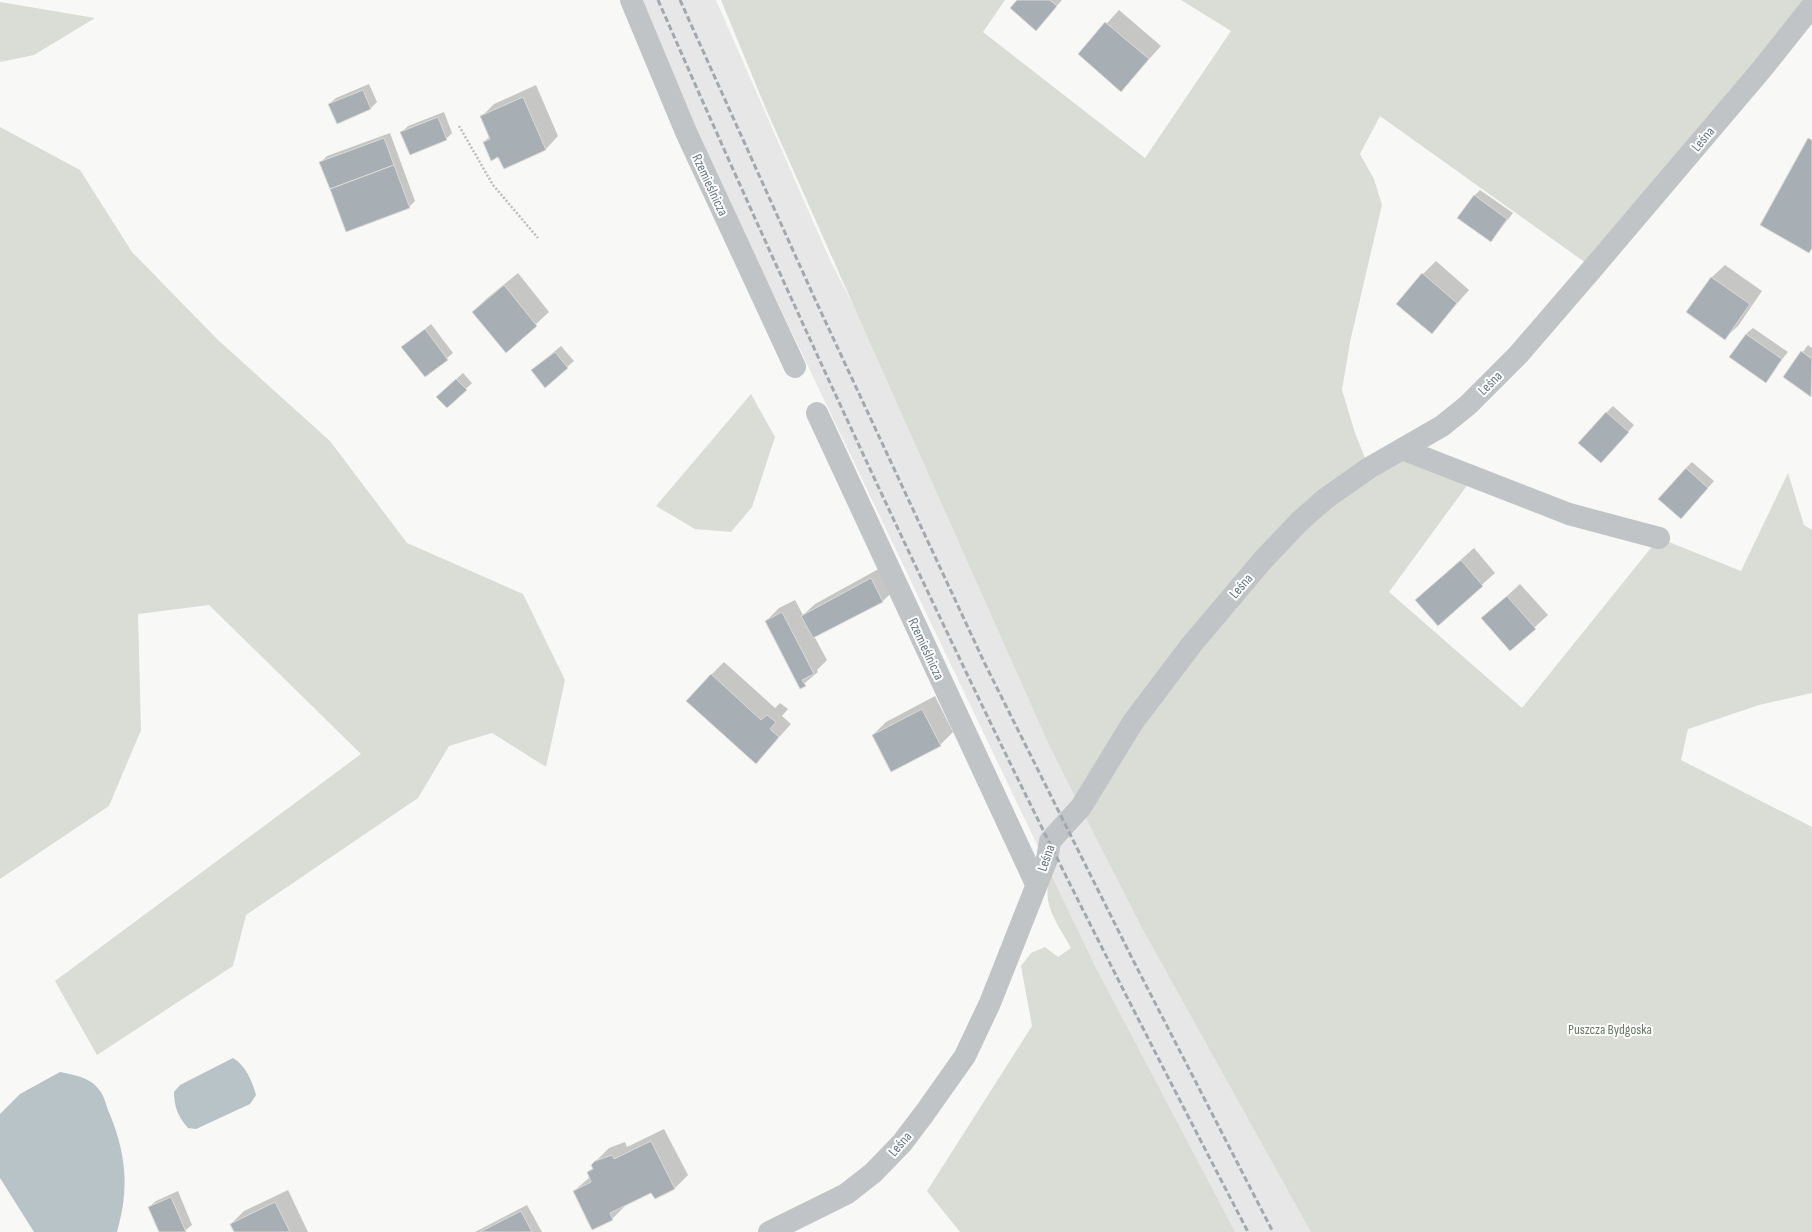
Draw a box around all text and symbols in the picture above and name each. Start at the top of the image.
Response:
street label: Leśna [1688,123,1718,155]
street label: Rzemieślnicza [688,151,732,219]
street label: Leśna [1474,367,1506,399]
street label: Leśna [1226,570,1256,602]
street label: Rzemieślnicza [904,615,948,683]
street label: Leśna [1034,842,1058,874]
park label: Puszcza Bydgoska [1568,1021,1652,1038]
street label: Leśna [885,1128,915,1160]

